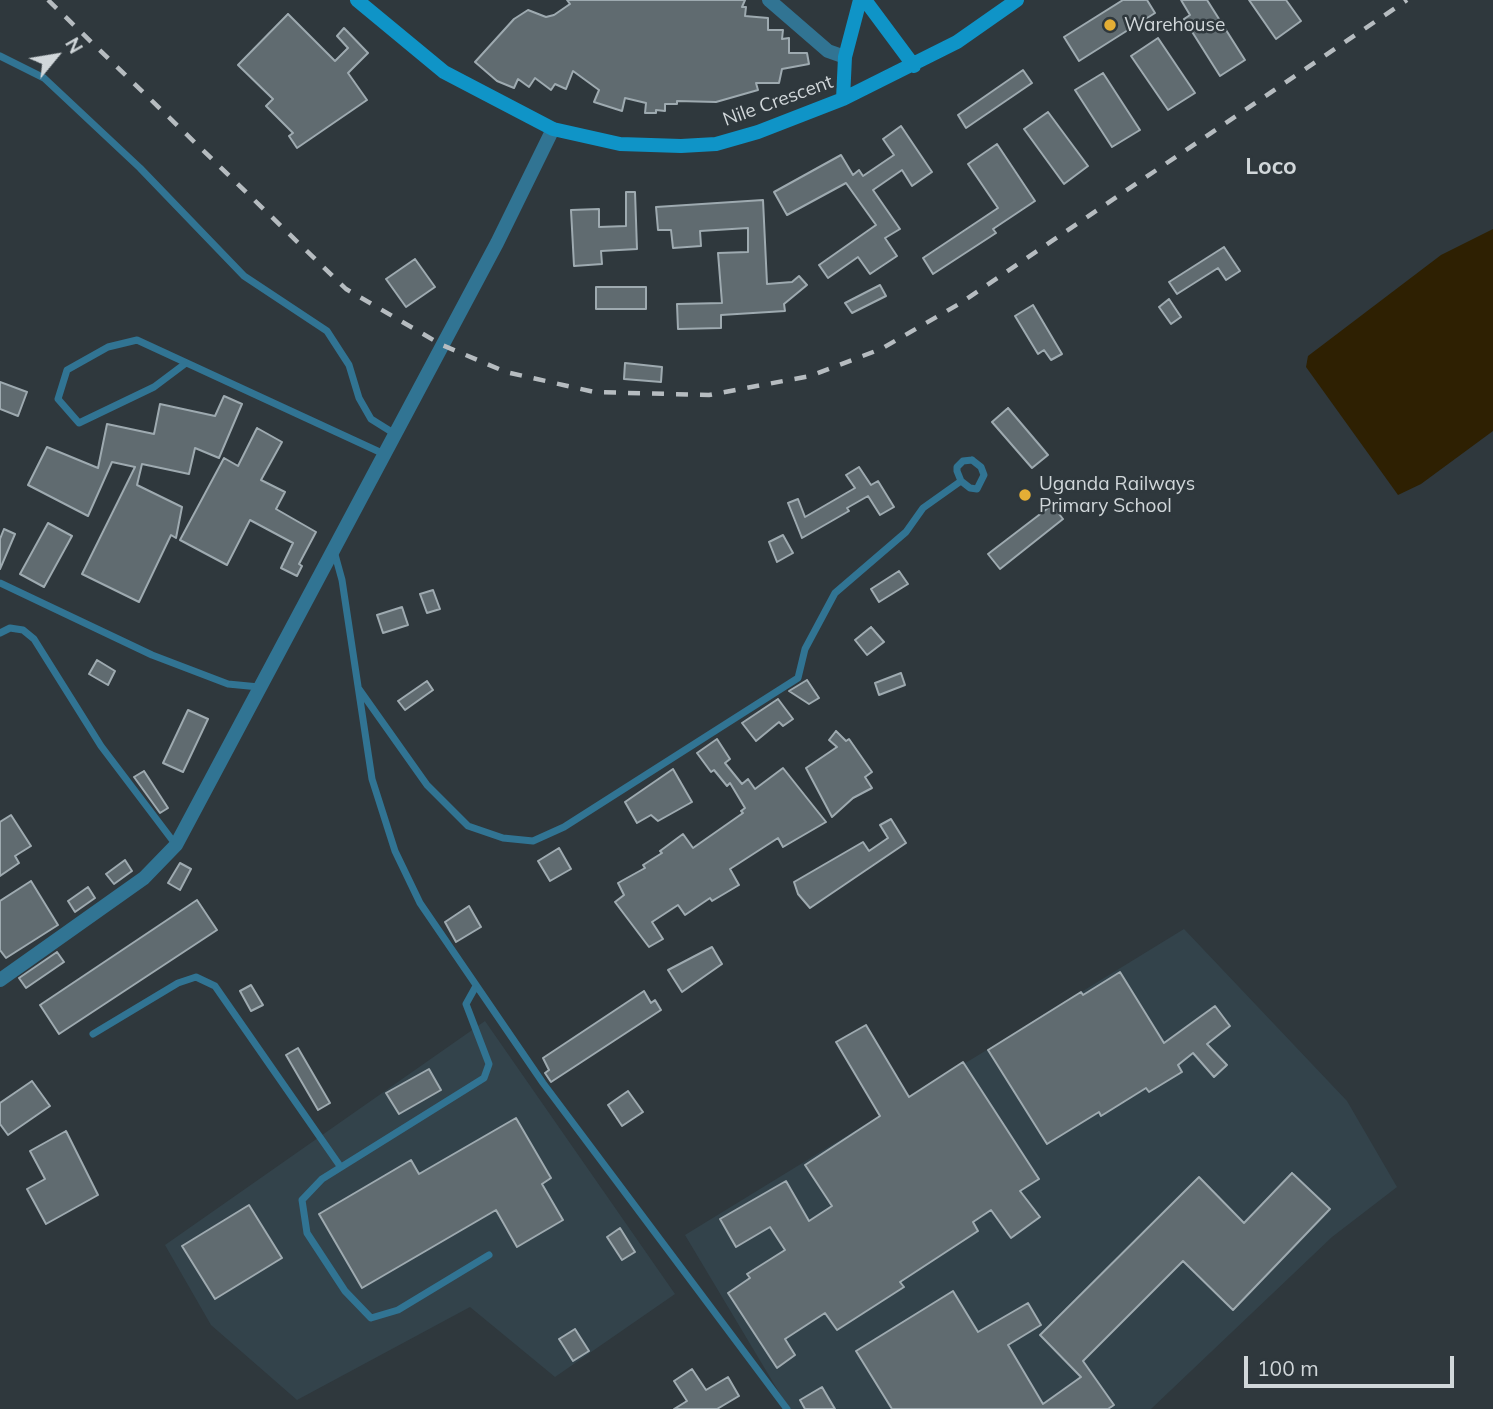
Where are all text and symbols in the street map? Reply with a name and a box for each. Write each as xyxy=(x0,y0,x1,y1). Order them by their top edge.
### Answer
place label: Warehouse xyxy=(1124,14,1225,36)
marker: Warehouse xyxy=(1102,17,1118,33)
north arrow xyxy=(21,21,91,91)
text: N xyxy=(60,33,88,58)
street label: Nile Crescent xyxy=(720,71,836,131)
district label: Loco xyxy=(1245,153,1297,181)
place label: Uganda Railways Primary School xyxy=(1039,473,1195,517)
marker: Uganda Railways Primary School xyxy=(1017,487,1033,503)
scale bar xyxy=(1248,1342,1458,1386)
text: 100 m xyxy=(1257,1355,1319,1381)

